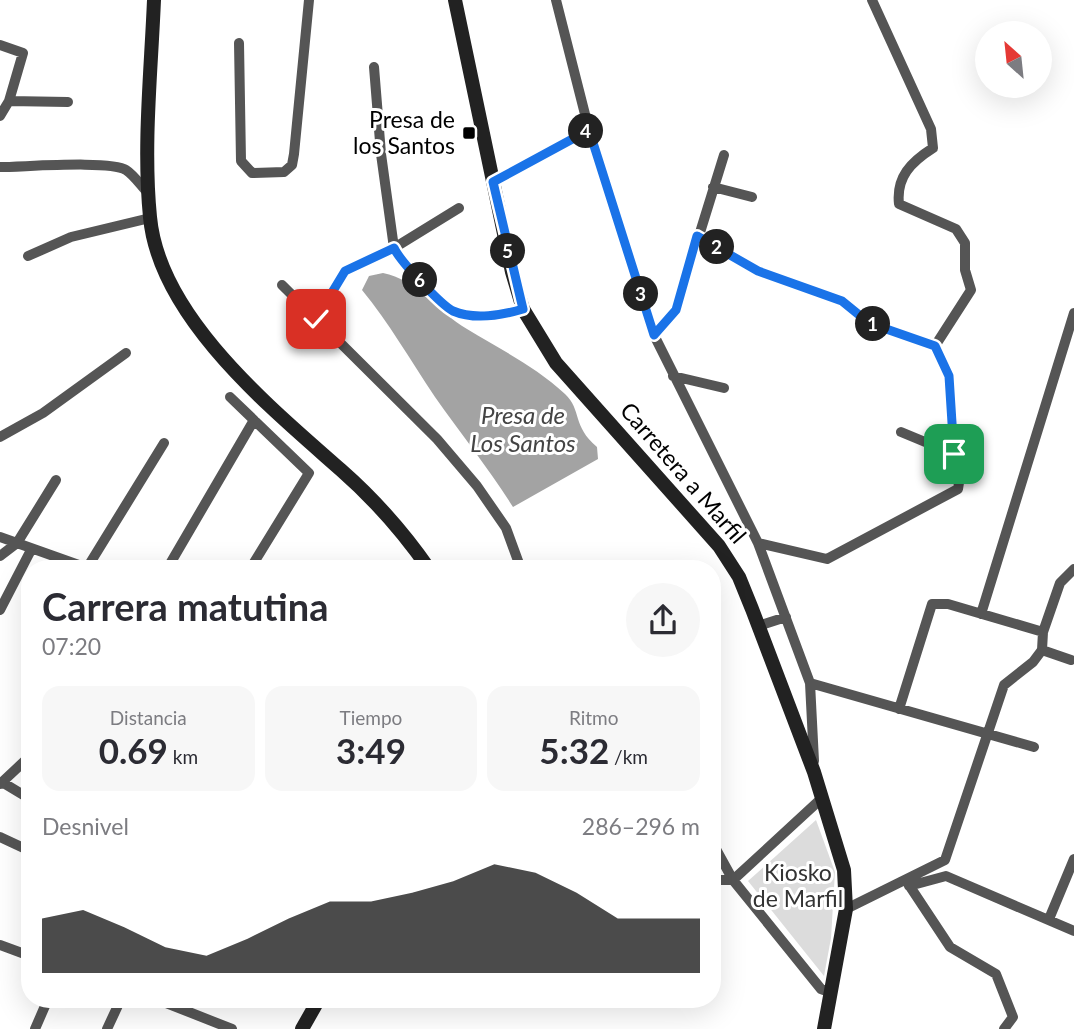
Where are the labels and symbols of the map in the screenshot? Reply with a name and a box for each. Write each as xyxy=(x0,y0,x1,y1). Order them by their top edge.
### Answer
north arrow xyxy=(975,21,1052,98)
place label: Presa de los Santos xyxy=(353,105,455,159)
pin: 4 xyxy=(568,114,604,148)
marker: Presa de los Santos xyxy=(461,125,477,141)
pin: 2 xyxy=(700,230,734,264)
pin: 5 xyxy=(490,233,526,268)
pin: 6 xyxy=(402,262,438,298)
pin: 3 xyxy=(624,276,658,312)
pin xyxy=(286,289,346,349)
pin: 1 xyxy=(856,306,890,342)
street label: Carretera a Marfil xyxy=(615,396,753,549)
water label: Presa de Los Santos xyxy=(470,400,576,457)
pin xyxy=(924,424,984,484)
park label: Kiosko de Marfil xyxy=(753,858,843,912)

